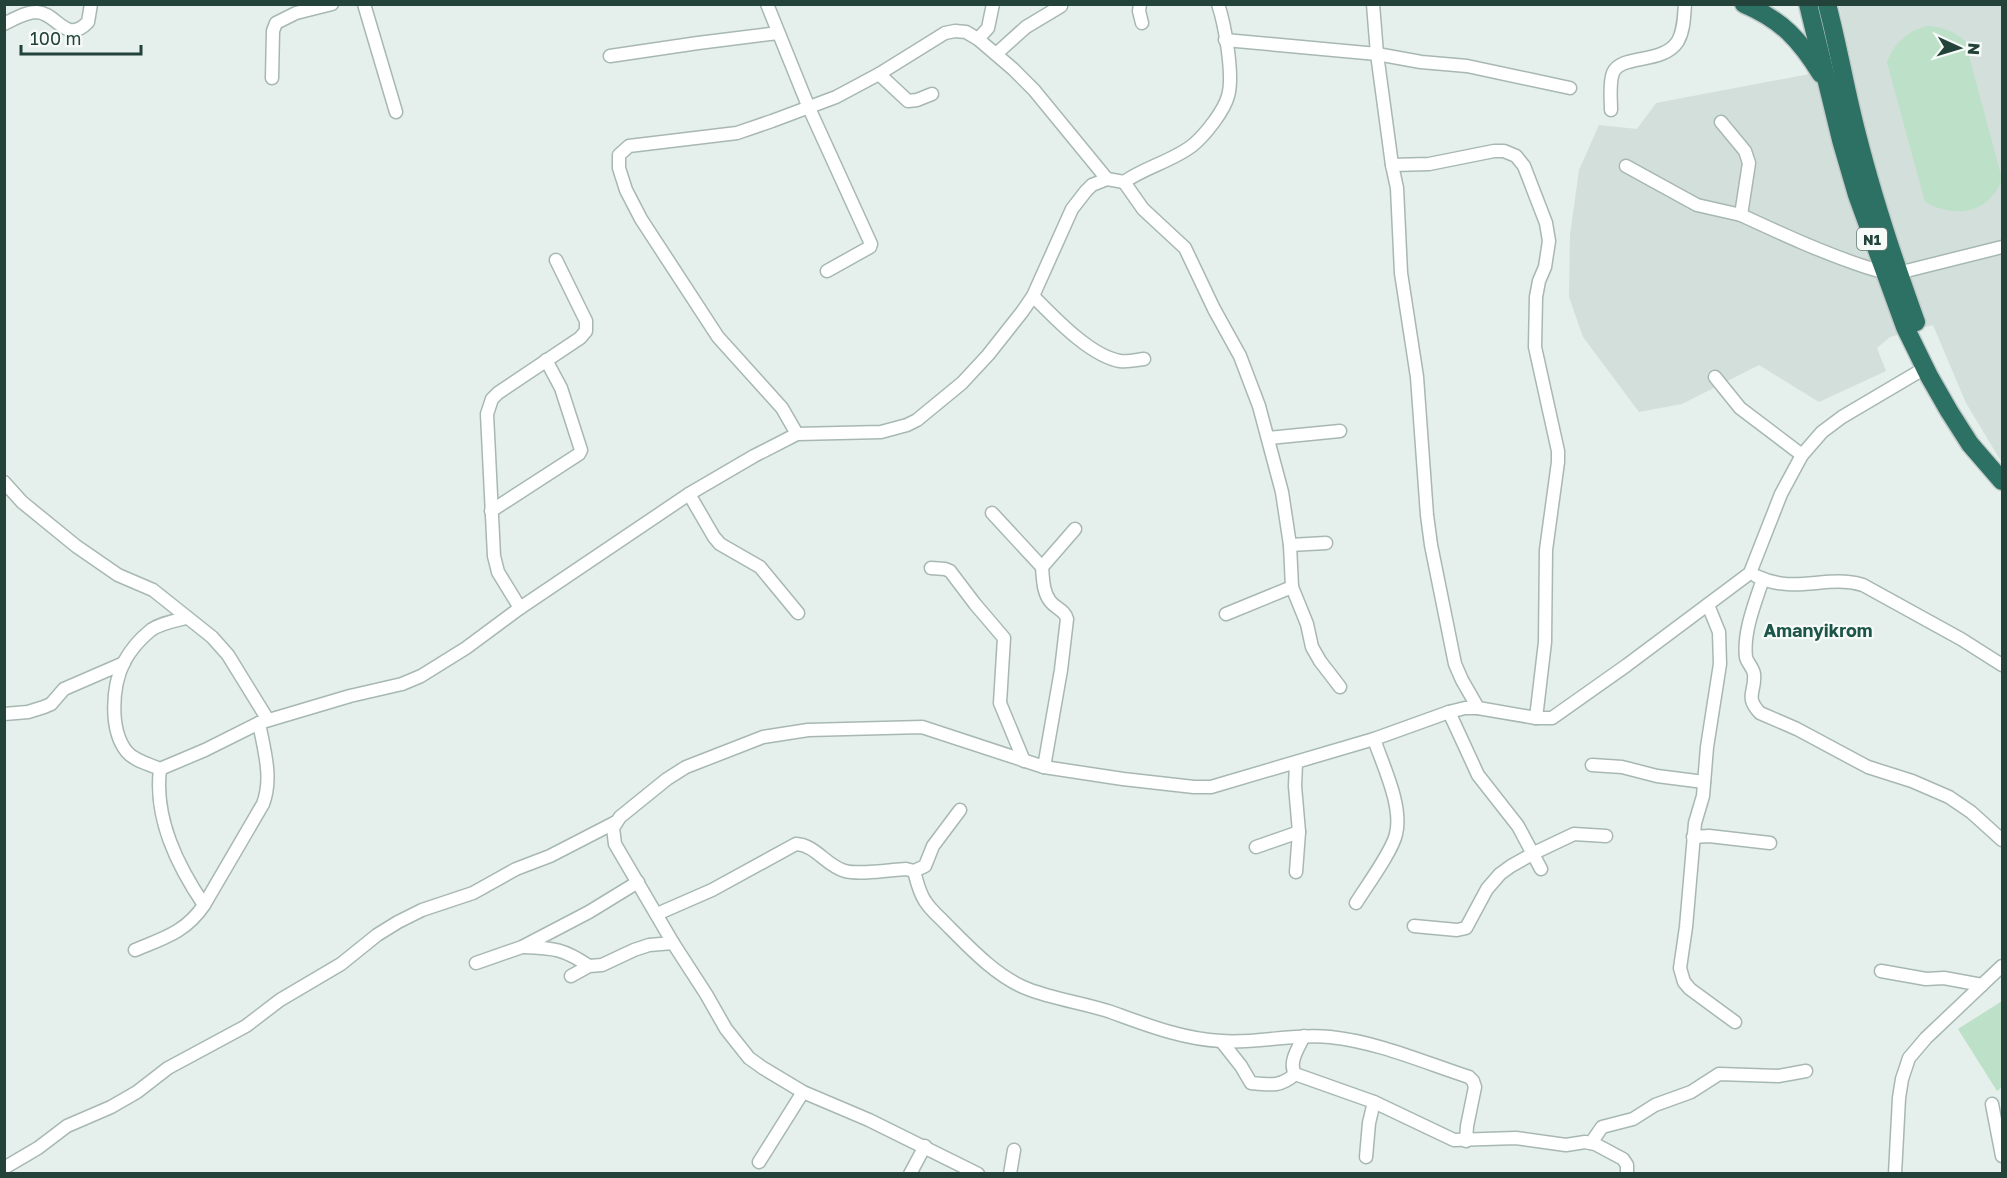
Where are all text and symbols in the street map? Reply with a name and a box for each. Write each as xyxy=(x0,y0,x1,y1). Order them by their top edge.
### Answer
scale bar xyxy=(21,18,141,56)
north arrow xyxy=(1929,18,1989,78)
text: 100 m xyxy=(30,27,81,49)
text: N xyxy=(1964,42,1984,56)
road number: N1 xyxy=(1857,228,1887,250)
district label: Amanyikrom xyxy=(1763,619,1873,641)

